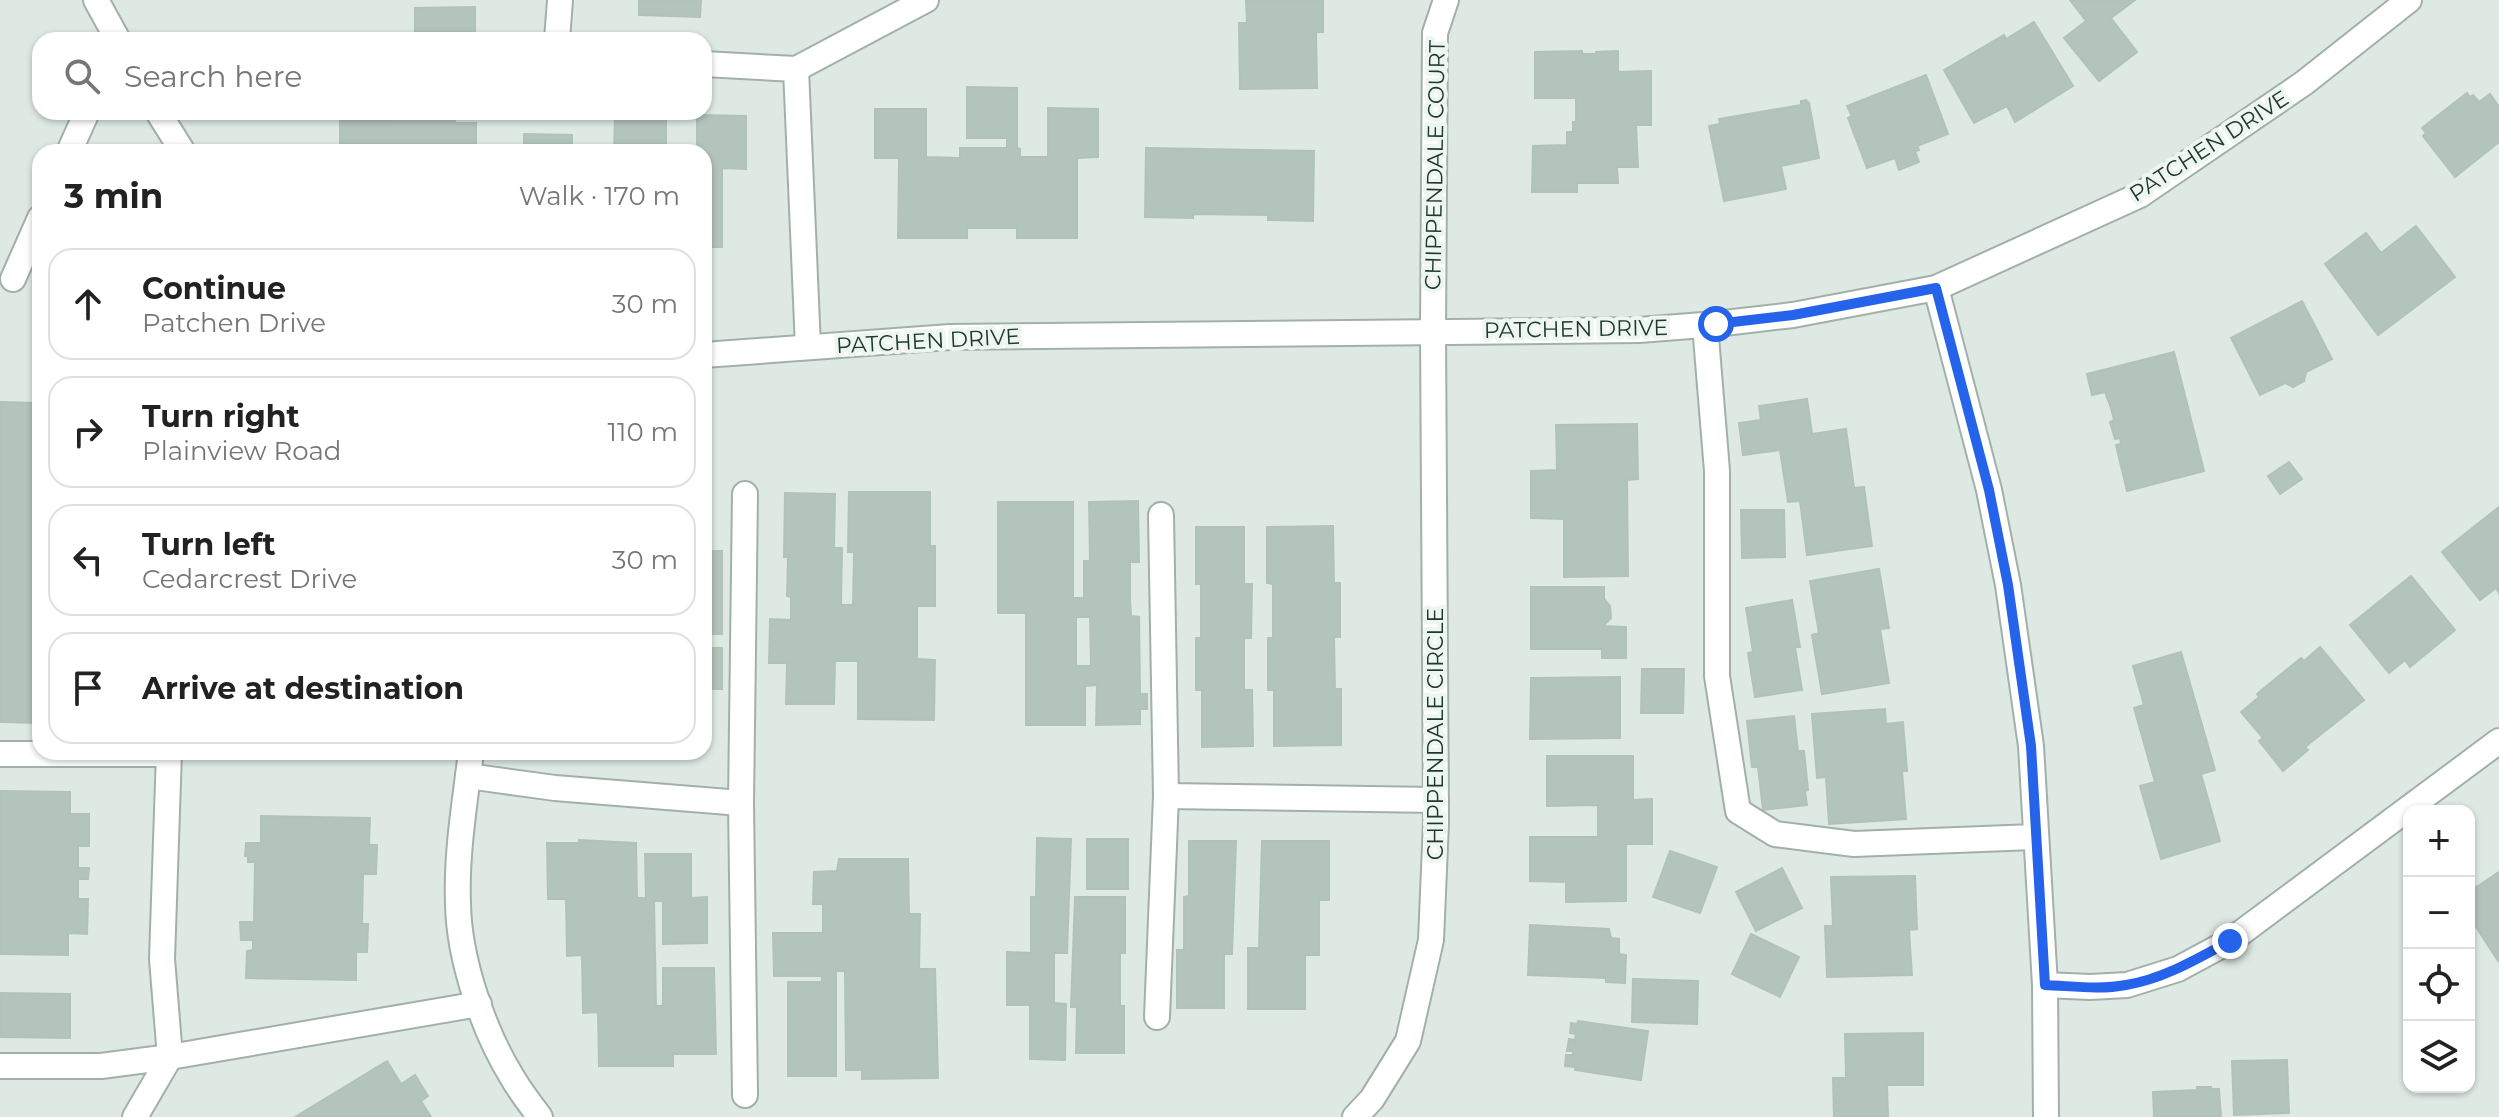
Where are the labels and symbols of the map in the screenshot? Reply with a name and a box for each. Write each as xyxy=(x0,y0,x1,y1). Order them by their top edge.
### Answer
street label: CHIPPENDALE COURT xyxy=(1419,39,1451,290)
street label: PATCHEN DRIVE xyxy=(2124,85,2294,207)
route start xyxy=(1698,306,1734,342)
street label: PATCHEN DRIVE xyxy=(1484,314,1668,344)
street label: PATCHEN DRIVE xyxy=(835,323,1021,359)
street label: CHIPPENDALE CIRCLE xyxy=(1422,608,1449,860)
route end xyxy=(2212,923,2248,959)

